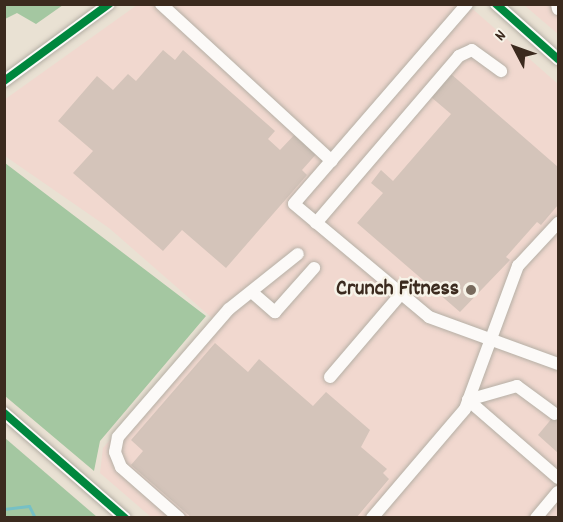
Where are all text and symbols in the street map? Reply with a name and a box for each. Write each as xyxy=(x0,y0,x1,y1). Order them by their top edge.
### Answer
north arrow xyxy=(485,18,545,78)
text: N xyxy=(490,25,512,46)
place label: Crunch Fitness xyxy=(336,277,459,303)
marker: Crunch Fitness xyxy=(464,283,478,297)

